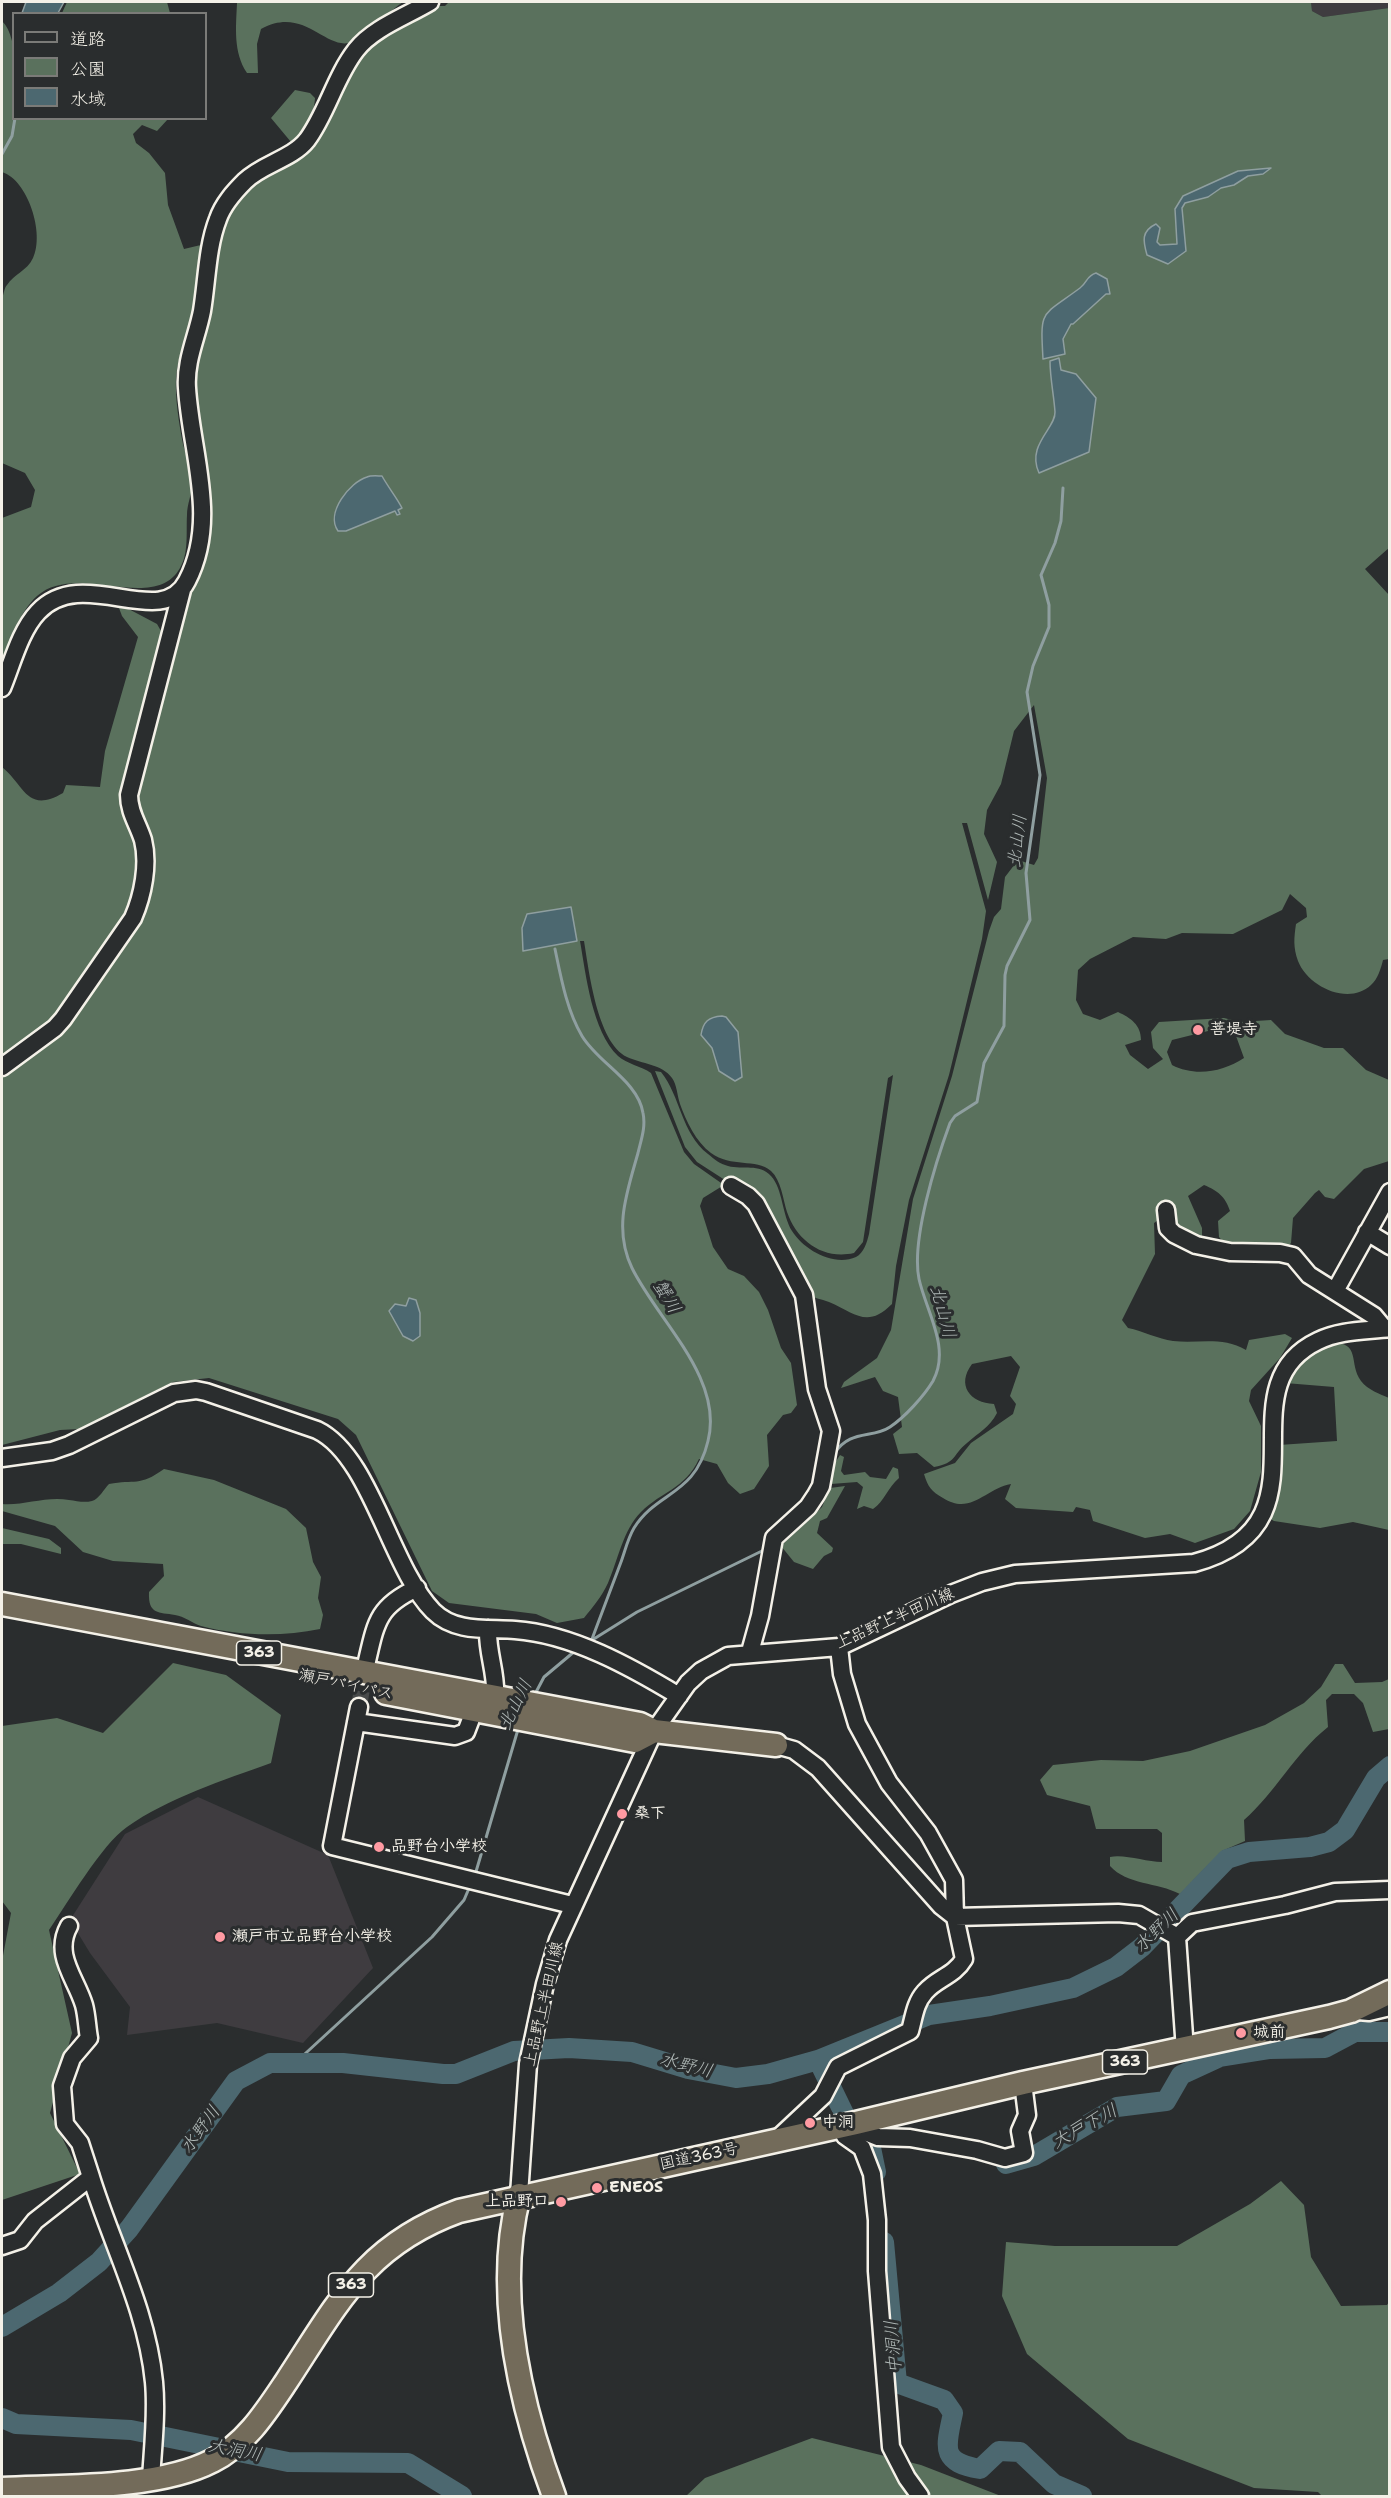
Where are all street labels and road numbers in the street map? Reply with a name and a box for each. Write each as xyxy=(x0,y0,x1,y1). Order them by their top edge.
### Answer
street label: 上品野上半田川線 xyxy=(833,1584,957,1654)
road number: 363 xyxy=(236,1641,282,1665)
street label: 瀬戸バイパス xyxy=(297,1666,395,1704)
street label: 上品野上半田川線 xyxy=(520,1939,568,2069)
road number: 363 xyxy=(1102,2050,1148,2074)
street label: 国道363号 xyxy=(658,2139,740,2175)
road number: 363 xyxy=(328,2273,374,2297)

